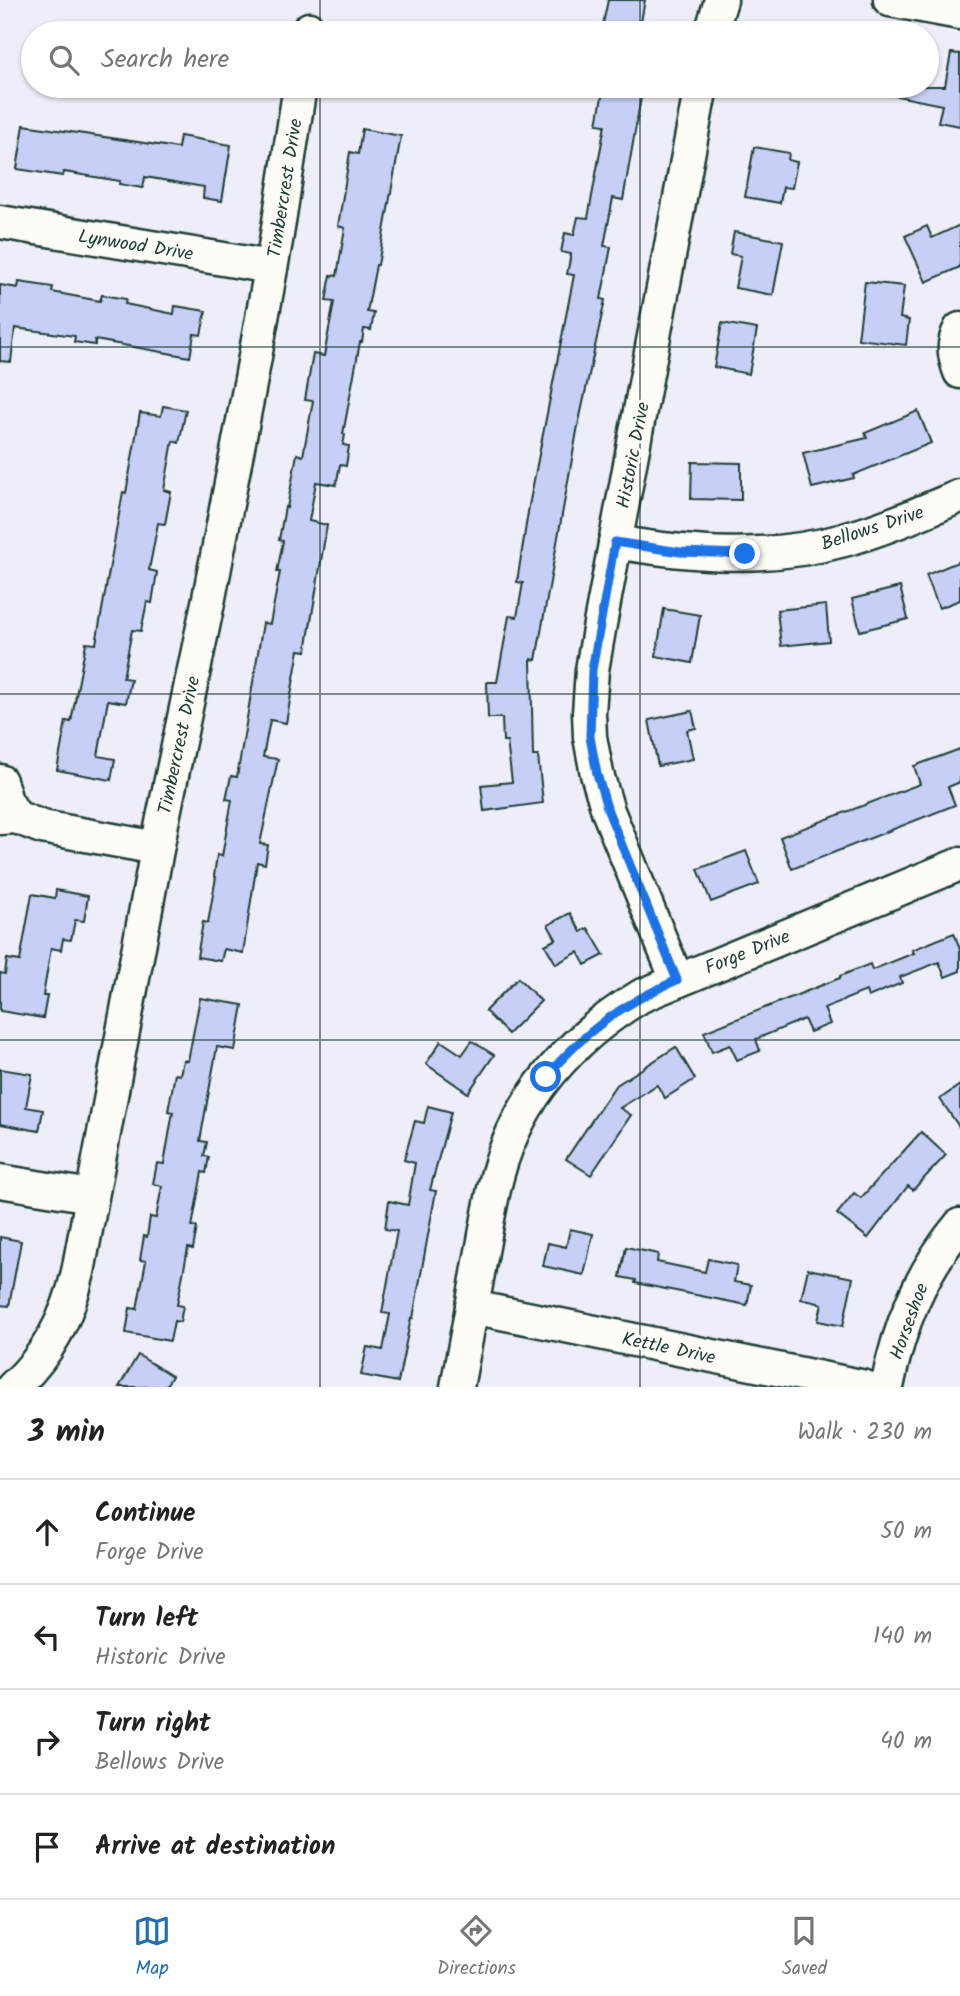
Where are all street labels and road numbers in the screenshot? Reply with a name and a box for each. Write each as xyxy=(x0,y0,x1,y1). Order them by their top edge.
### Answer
street label: Timbercrest Drive xyxy=(260,116,312,260)
street label: Lynwood Drive xyxy=(76,222,196,270)
street label: Historic Drive xyxy=(609,399,659,511)
street label: Bellows Drive xyxy=(817,498,928,560)
street label: Timbercrest Drive xyxy=(151,673,209,817)
street label: Forge Drive xyxy=(701,922,795,984)
street label: Horseshoe xyxy=(882,1279,938,1364)
street label: Kettle Drive xyxy=(619,1324,719,1374)

